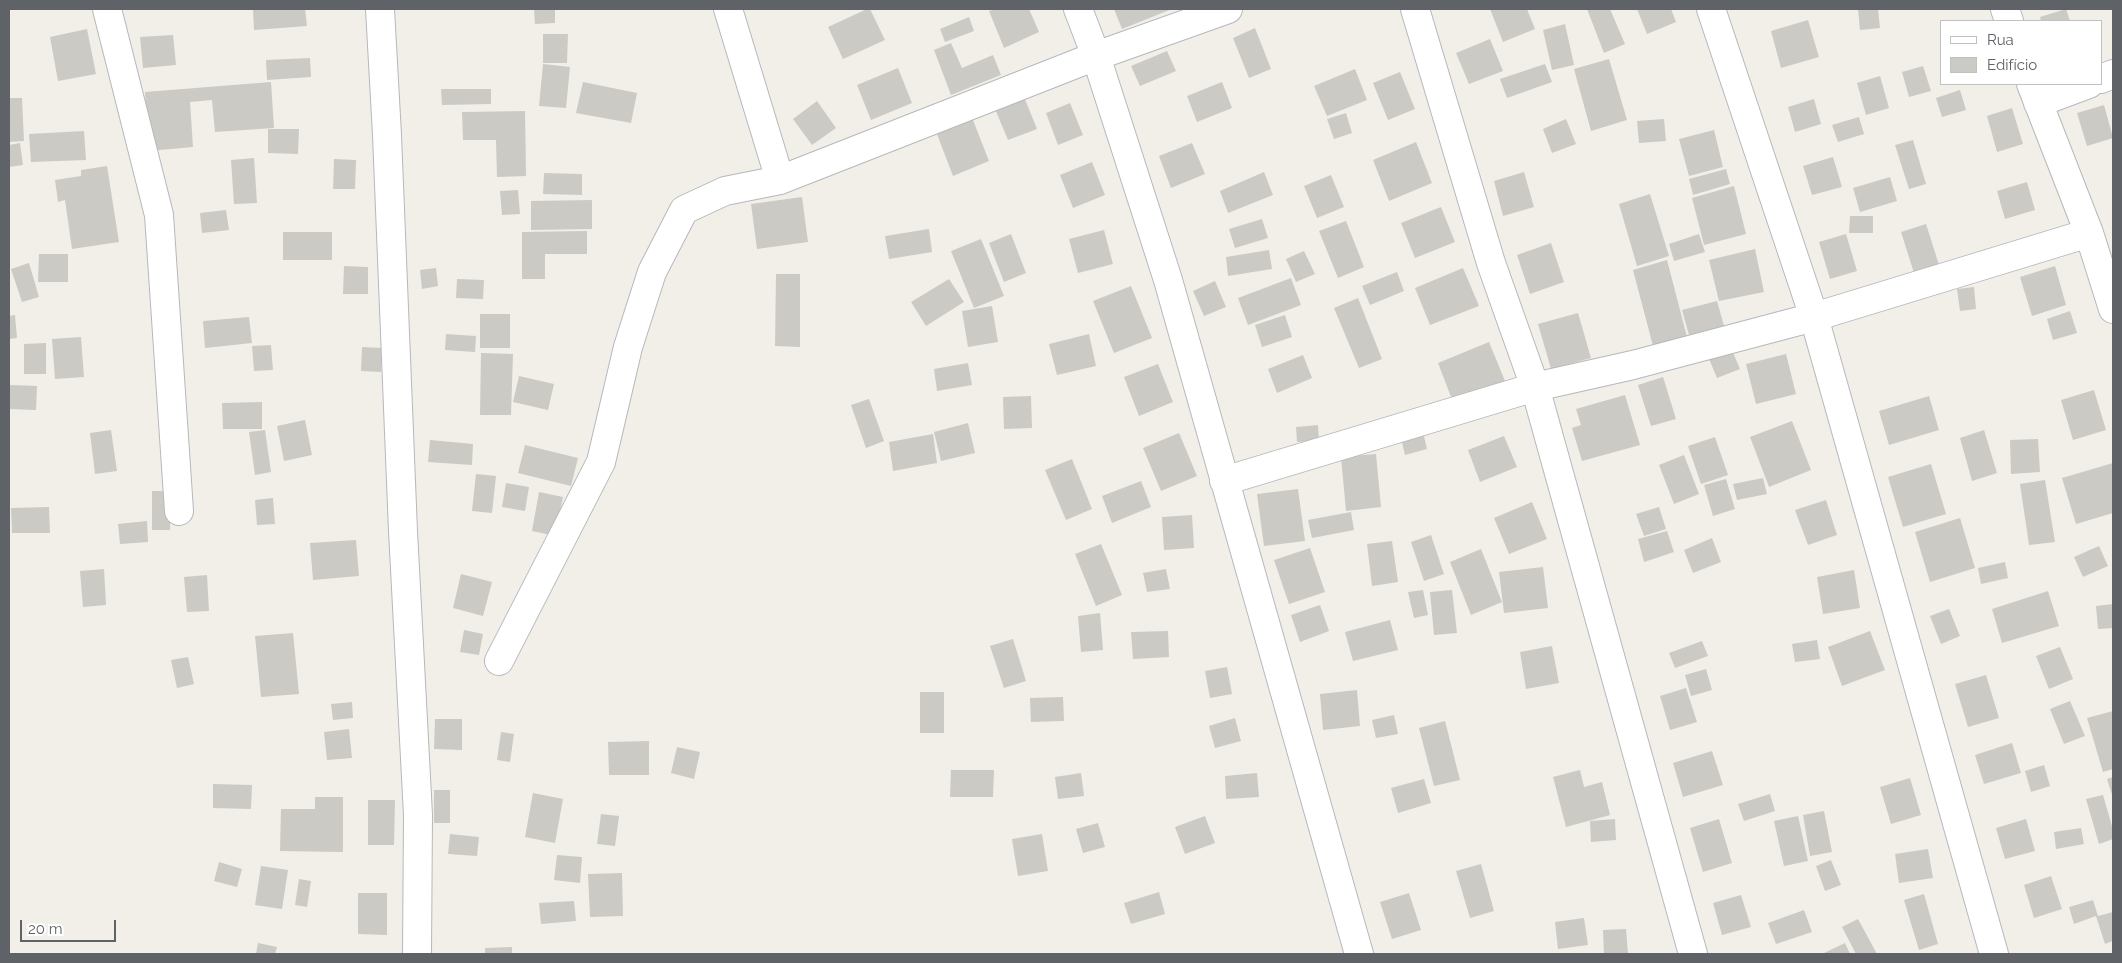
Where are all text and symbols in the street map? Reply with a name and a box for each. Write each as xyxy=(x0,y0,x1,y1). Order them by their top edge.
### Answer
legend xyxy=(1940,20,2102,85)
text: Rua xyxy=(1987,31,2014,49)
text: Edifício xyxy=(1987,56,2037,74)
scale bar xyxy=(22,910,119,942)
text: 20 m xyxy=(28,920,63,938)

